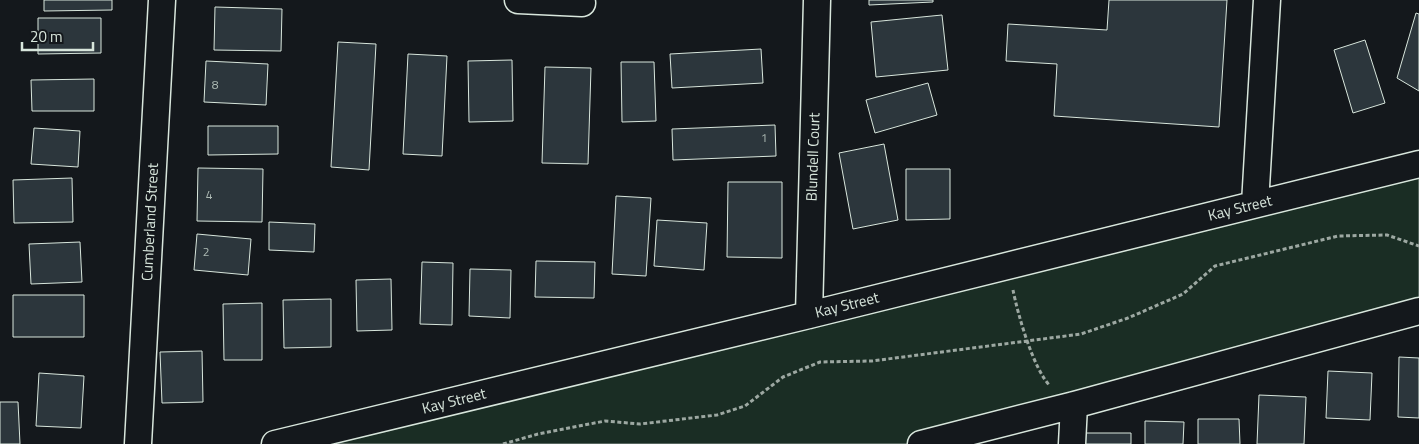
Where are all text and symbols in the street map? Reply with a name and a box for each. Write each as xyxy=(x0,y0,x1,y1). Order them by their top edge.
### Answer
scale bar xyxy=(22,20,94,52)
text: 20 m xyxy=(30,25,63,48)
house number: 8 xyxy=(212,75,219,94)
street label: Blundell Court xyxy=(799,111,826,202)
house number: 1 xyxy=(761,128,767,147)
street label: Cumberland Street xyxy=(135,162,164,282)
house number: 4 xyxy=(206,185,213,204)
street label: Kay Street xyxy=(1205,188,1275,227)
house number: 2 xyxy=(203,242,209,261)
street label: Kay Street xyxy=(812,285,882,324)
street label: Kay Street xyxy=(419,381,489,420)

